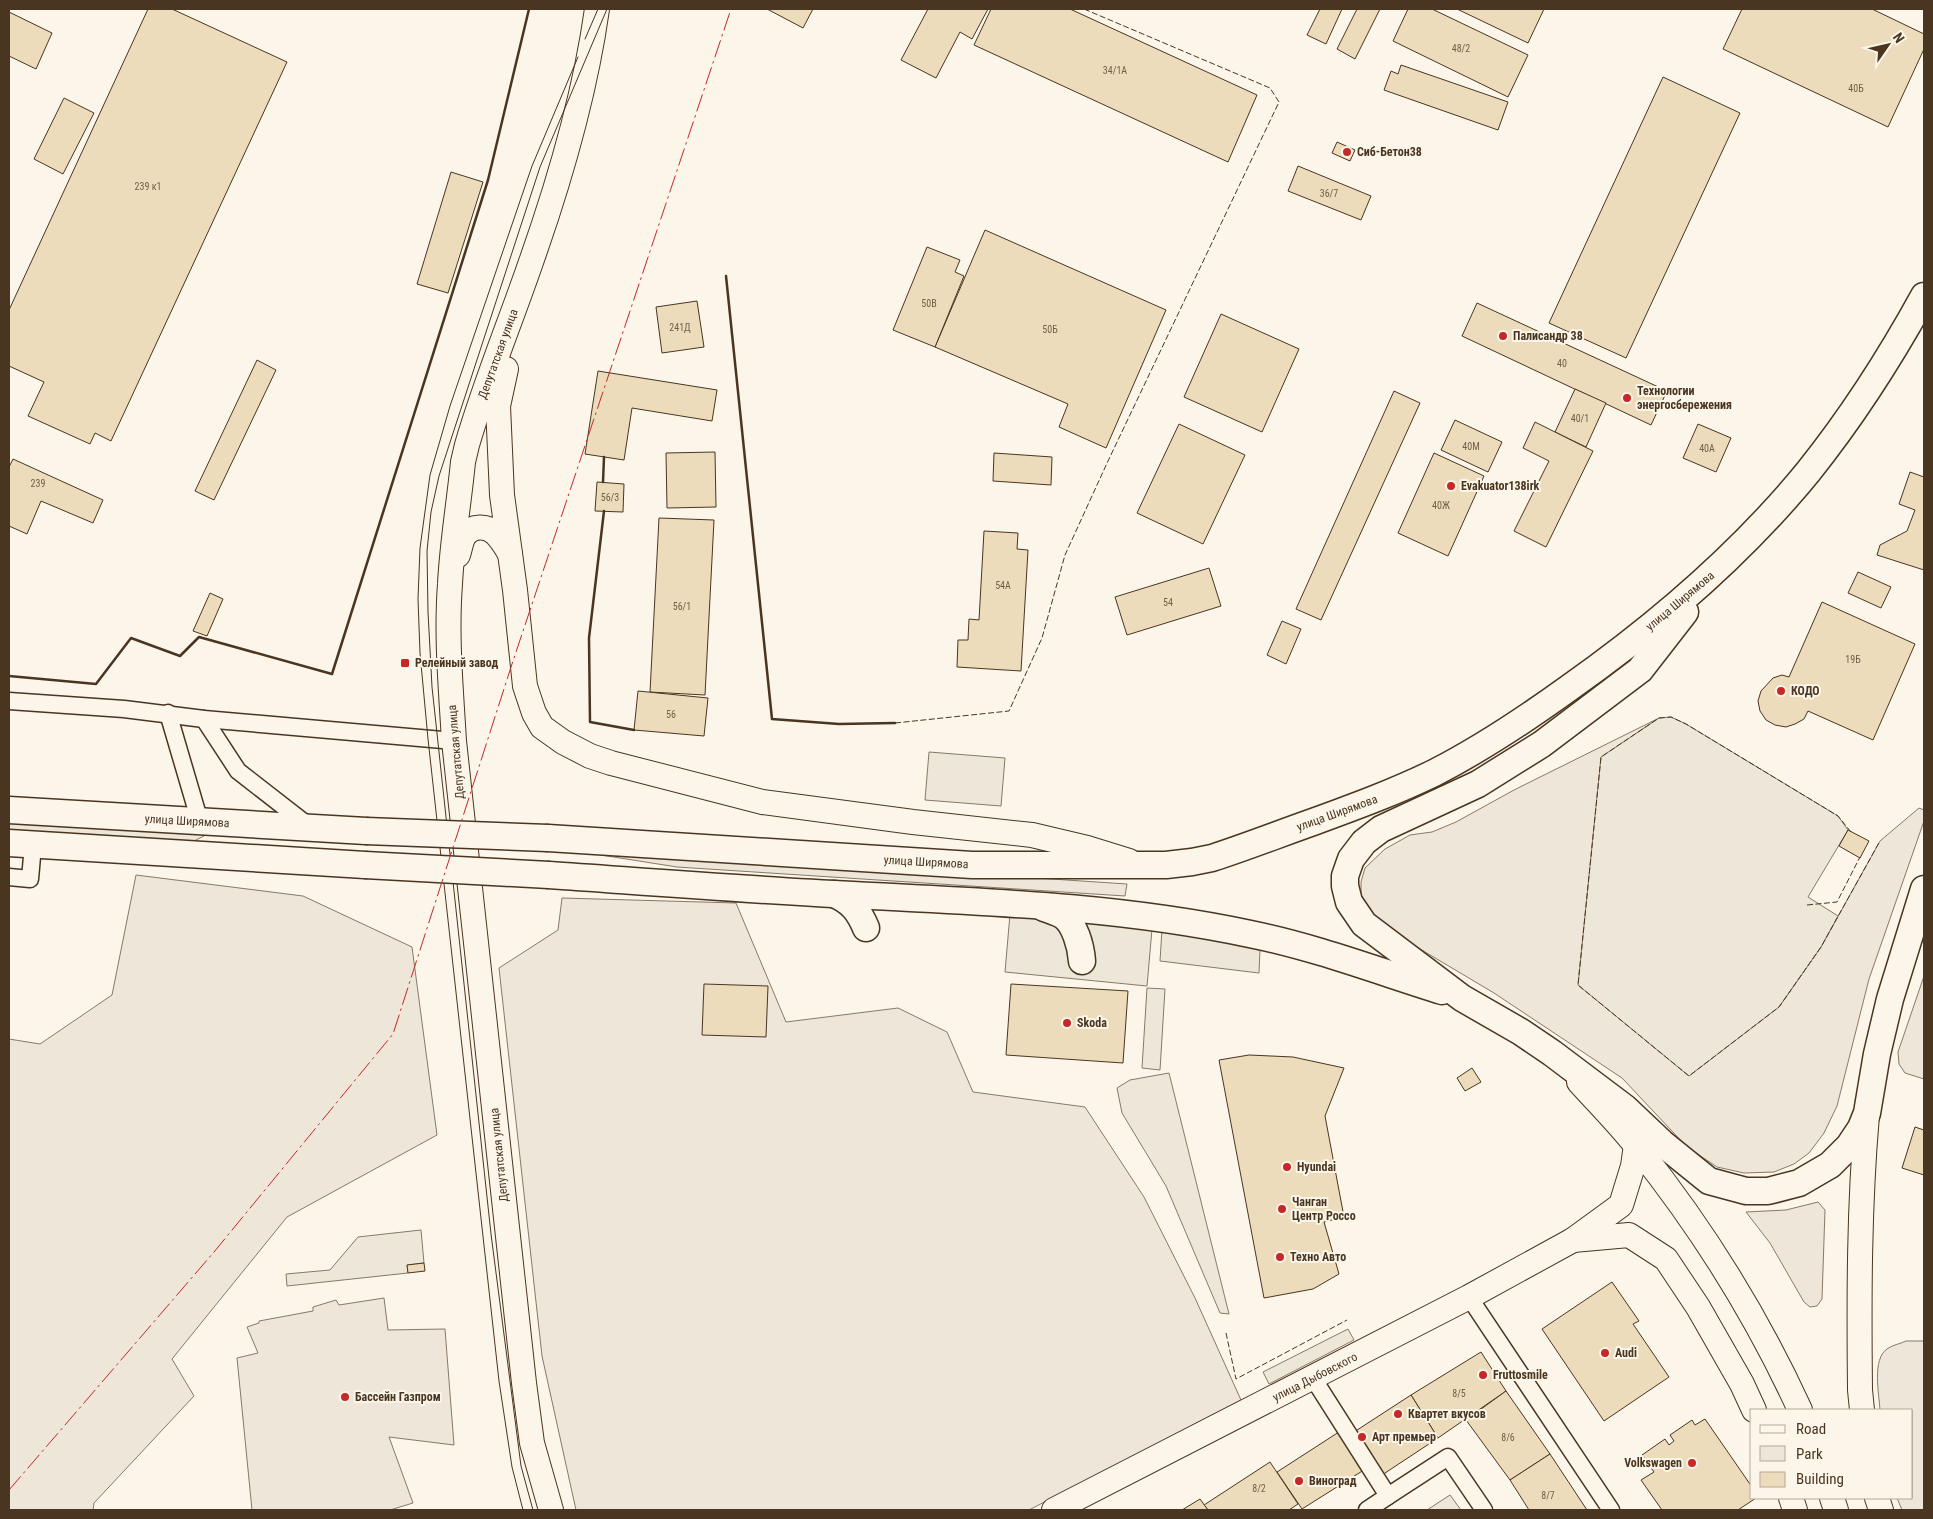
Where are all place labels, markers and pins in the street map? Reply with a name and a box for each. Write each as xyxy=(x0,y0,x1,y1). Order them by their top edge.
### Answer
place label: Сиб-Бетон38 xyxy=(1357,145,1422,159)
marker: Сиб-Бетон38 xyxy=(1341,146,1353,158)
place label: Палисандр 38 xyxy=(1513,329,1583,343)
marker: Палисандр 38 xyxy=(1497,330,1509,342)
place label: Технологии энергосбережения xyxy=(1637,384,1732,412)
marker: Технологии энергосбережения xyxy=(1621,392,1633,404)
place label: Evakuator138irk xyxy=(1461,479,1540,493)
marker: Evakuator138irk xyxy=(1445,480,1457,492)
place label: Релейный завод xyxy=(415,656,498,670)
marker: Релейный завод xyxy=(399,657,411,669)
place label: КОДО xyxy=(1791,684,1820,698)
marker: КОДО xyxy=(1775,685,1787,697)
place label: Skoda xyxy=(1077,1016,1107,1030)
marker: Skoda xyxy=(1061,1017,1073,1029)
place label: Hyundai xyxy=(1297,1160,1336,1174)
marker: Hyundai xyxy=(1281,1161,1293,1173)
place label: Чанган Центр Россо xyxy=(1292,1195,1356,1223)
marker: Чанган Центр Россо xyxy=(1276,1203,1288,1215)
place label: Техно Авто xyxy=(1290,1250,1346,1264)
marker: Техно Авто xyxy=(1274,1251,1286,1263)
place label: Audi xyxy=(1615,1346,1637,1360)
marker: Audi xyxy=(1599,1347,1611,1359)
place label: Fruttosmile xyxy=(1493,1368,1548,1382)
marker: Fruttosmile xyxy=(1477,1369,1489,1381)
place label: Бассейн Газпром xyxy=(355,1390,441,1404)
marker: Бассейн Газпром xyxy=(339,1391,351,1403)
place label: Квартет вкусов xyxy=(1408,1407,1486,1421)
marker: Квартет вкусов xyxy=(1392,1408,1404,1420)
place label: Арт премьер xyxy=(1372,1430,1436,1444)
marker: Арт премьер xyxy=(1356,1431,1368,1443)
place label: Volkswagen xyxy=(1624,1456,1682,1470)
marker: Volkswagen xyxy=(1686,1457,1698,1469)
place label: Виноград xyxy=(1309,1474,1357,1488)
marker: Виноград xyxy=(1293,1475,1305,1487)

